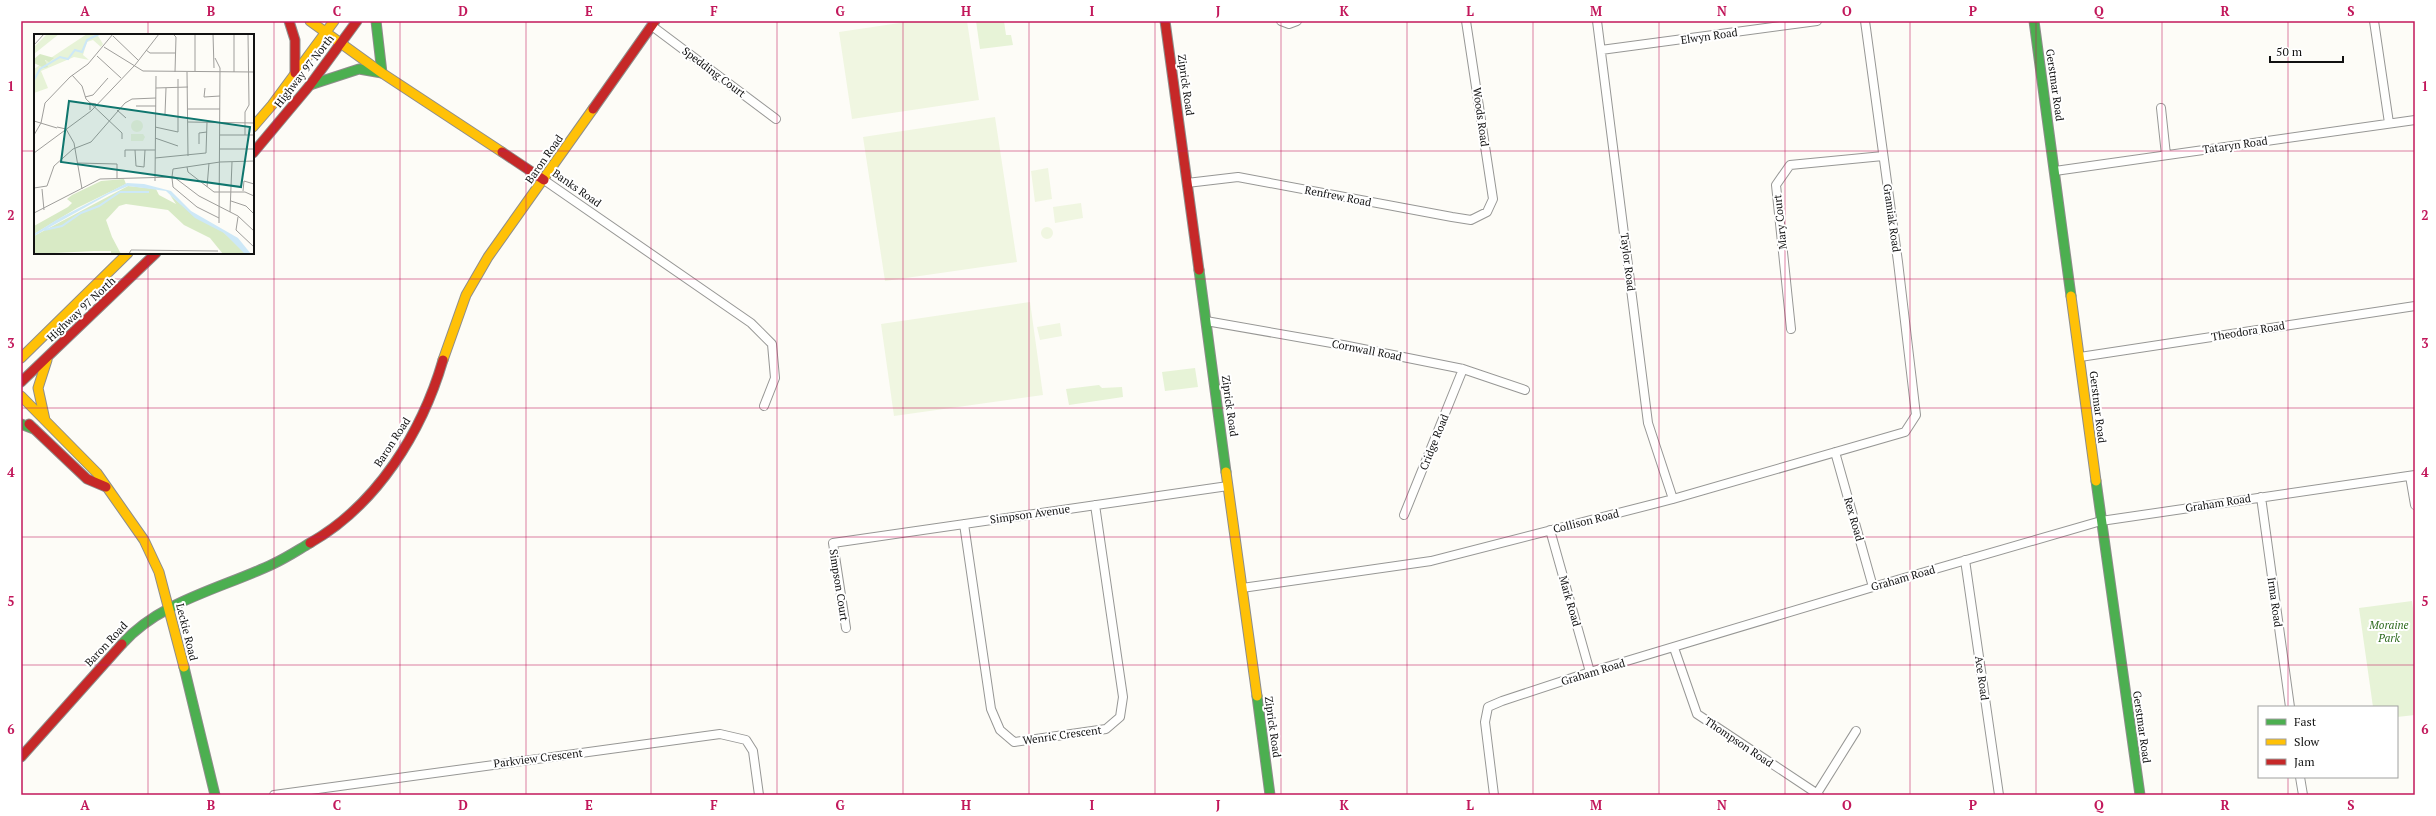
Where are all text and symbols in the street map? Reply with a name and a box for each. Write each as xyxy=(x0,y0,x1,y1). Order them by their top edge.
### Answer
text: A xyxy=(80,2,90,20)
text: B xyxy=(207,2,215,20)
text: C xyxy=(333,2,341,20)
text: D xyxy=(458,2,468,20)
text: E xyxy=(585,2,593,20)
text: F xyxy=(710,2,718,20)
text: G xyxy=(835,2,845,20)
text: H xyxy=(961,2,971,20)
text: I xyxy=(1090,2,1095,20)
text: J xyxy=(1216,2,1221,20)
text: K xyxy=(1339,2,1349,20)
text: L xyxy=(1466,2,1474,20)
text: M xyxy=(1590,2,1602,20)
text: N xyxy=(1717,2,1727,20)
text: O xyxy=(1842,2,1852,20)
text: P xyxy=(1969,2,1977,20)
text: Q xyxy=(2094,2,2105,20)
text: R xyxy=(2220,2,2230,20)
text: S xyxy=(2347,2,2355,20)
street label: Elwyn Road xyxy=(1680,25,1738,47)
street label: Highway 97 North xyxy=(271,31,337,110)
inset map xyxy=(34,34,254,254)
scale bar xyxy=(2270,38,2343,64)
street label: Spedding Court xyxy=(680,44,748,100)
text: 50 m xyxy=(2276,44,2303,59)
street label: Gerstmar Road xyxy=(2043,48,2067,122)
street label: Ziprick Road xyxy=(1175,53,1197,117)
text: 1 xyxy=(7,77,15,95)
text: 1 xyxy=(2421,77,2429,95)
street label: Woods Road xyxy=(1470,86,1492,148)
street label: Baron Road xyxy=(522,132,566,186)
street label: Tataryn Road xyxy=(2202,134,2268,156)
street label: Banks Road xyxy=(550,166,604,210)
street label: Renfrew Road xyxy=(1303,183,1373,209)
street label: Gramiak Road xyxy=(1880,183,1904,253)
street label: Mary Court xyxy=(1770,194,1790,250)
text: 2 xyxy=(7,206,15,224)
text: 2 xyxy=(2421,206,2429,224)
street label: Taylor Road xyxy=(1617,232,1639,292)
street label: Highway 97 North xyxy=(44,273,119,344)
street label: Theodora Road xyxy=(2210,318,2286,344)
text: 3 xyxy=(7,334,15,352)
text: 3 xyxy=(2421,334,2429,352)
street label: Cornwall Road xyxy=(1331,336,1403,364)
street label: Gerstmar Road xyxy=(2087,370,2109,444)
street label: Ziprick Road xyxy=(1219,374,1241,438)
street label: Cridge Road xyxy=(1416,412,1452,472)
street label: Baron Road xyxy=(371,415,413,469)
text: 4 xyxy=(7,463,15,481)
text: 4 xyxy=(2421,463,2429,481)
street label: Graham Road xyxy=(2184,491,2252,515)
street label: Rex Road xyxy=(1841,495,1867,543)
street label: Simpson Avenue xyxy=(989,501,1071,527)
street label: Collison Road xyxy=(1552,506,1620,536)
street label: Simpson Court xyxy=(826,548,852,622)
street label: Graham Road xyxy=(1869,562,1937,594)
street label: Mark Road xyxy=(1556,574,1584,628)
street label: Irma Road xyxy=(2265,576,2285,628)
text: 5 xyxy=(7,592,15,610)
text: 5 xyxy=(2421,592,2429,610)
street label: Leckie Road xyxy=(173,602,201,662)
park label: Moraine Park xyxy=(2368,618,2409,645)
street label: Baron Road xyxy=(82,619,130,669)
street label: Ace Road xyxy=(1972,655,1992,701)
street label: Graham Road xyxy=(1559,656,1627,688)
street label: Gerstmar Road xyxy=(2130,690,2154,764)
street label: Ziprick Road xyxy=(1262,695,1284,759)
legend xyxy=(2258,706,2398,778)
street label: Thompson Road xyxy=(1702,714,1776,770)
text: Fast xyxy=(2294,714,2317,729)
text: 6 xyxy=(7,720,15,738)
text: 6 xyxy=(2421,720,2429,738)
street label: Wenric Crescent xyxy=(1022,723,1102,747)
text: Slow xyxy=(2294,734,2320,749)
street label: Parkview Crescent xyxy=(493,746,583,770)
text: Jam xyxy=(2294,754,2315,769)
text: A xyxy=(80,796,90,814)
text: B xyxy=(207,796,215,814)
text: C xyxy=(333,796,341,814)
text: D xyxy=(458,796,468,814)
text: E xyxy=(585,796,593,814)
text: F xyxy=(710,796,718,814)
text: G xyxy=(835,796,845,814)
text: H xyxy=(961,796,971,814)
text: I xyxy=(1090,796,1095,814)
text: J xyxy=(1216,796,1221,814)
text: K xyxy=(1339,796,1349,814)
text: L xyxy=(1466,796,1474,814)
text: M xyxy=(1590,796,1602,814)
text: N xyxy=(1717,796,1727,814)
text: O xyxy=(1842,796,1852,814)
text: P xyxy=(1969,796,1977,814)
text: Q xyxy=(2094,796,2105,814)
text: R xyxy=(2220,796,2230,814)
text: S xyxy=(2347,796,2355,814)

